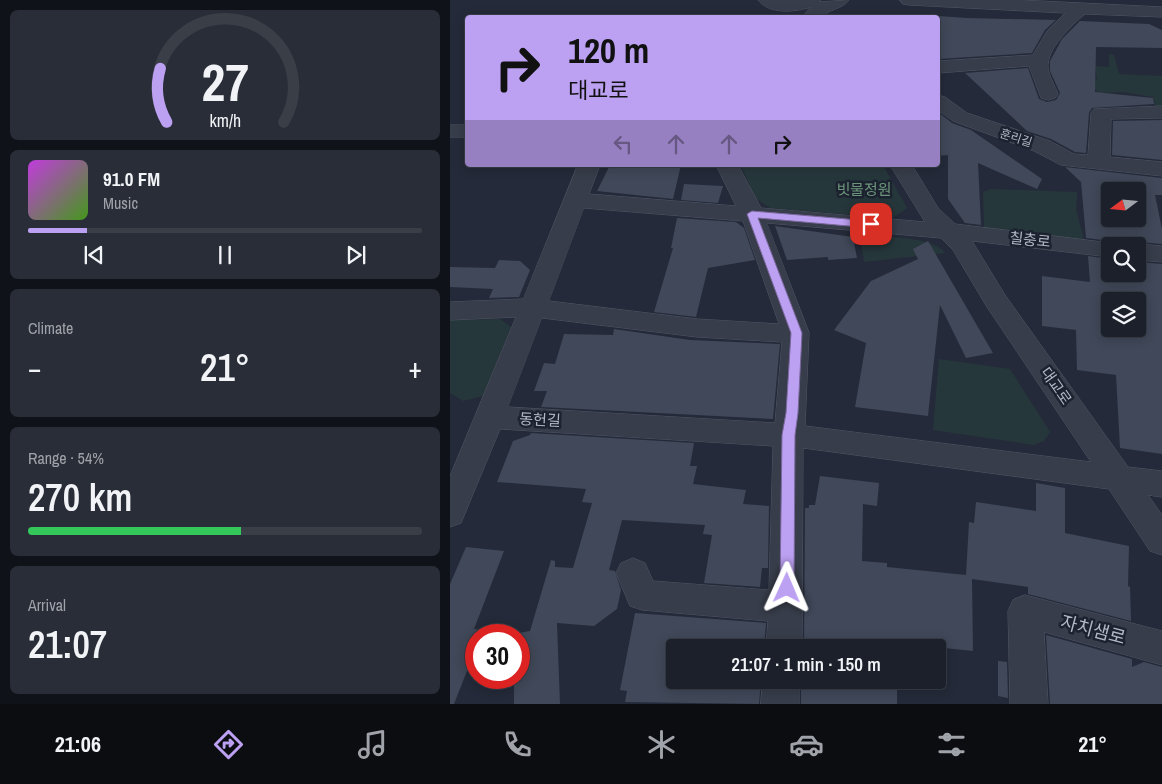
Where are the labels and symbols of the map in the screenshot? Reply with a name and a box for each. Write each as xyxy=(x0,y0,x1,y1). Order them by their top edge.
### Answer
street label: 훈리길 xyxy=(998,125,1034,151)
park label: 빗물정원 xyxy=(836,179,892,200)
north arrow xyxy=(1101,182,1146,228)
pin xyxy=(850,203,892,245)
street label: 칠충로 xyxy=(1008,227,1052,252)
street label: 대교로 xyxy=(1036,363,1077,409)
street label: 동헌길 xyxy=(519,408,561,431)
position arrow xyxy=(760,561,812,613)
street label: 자치샘로 xyxy=(1058,609,1128,650)
speed limit sign: 30 xyxy=(465,624,530,689)

